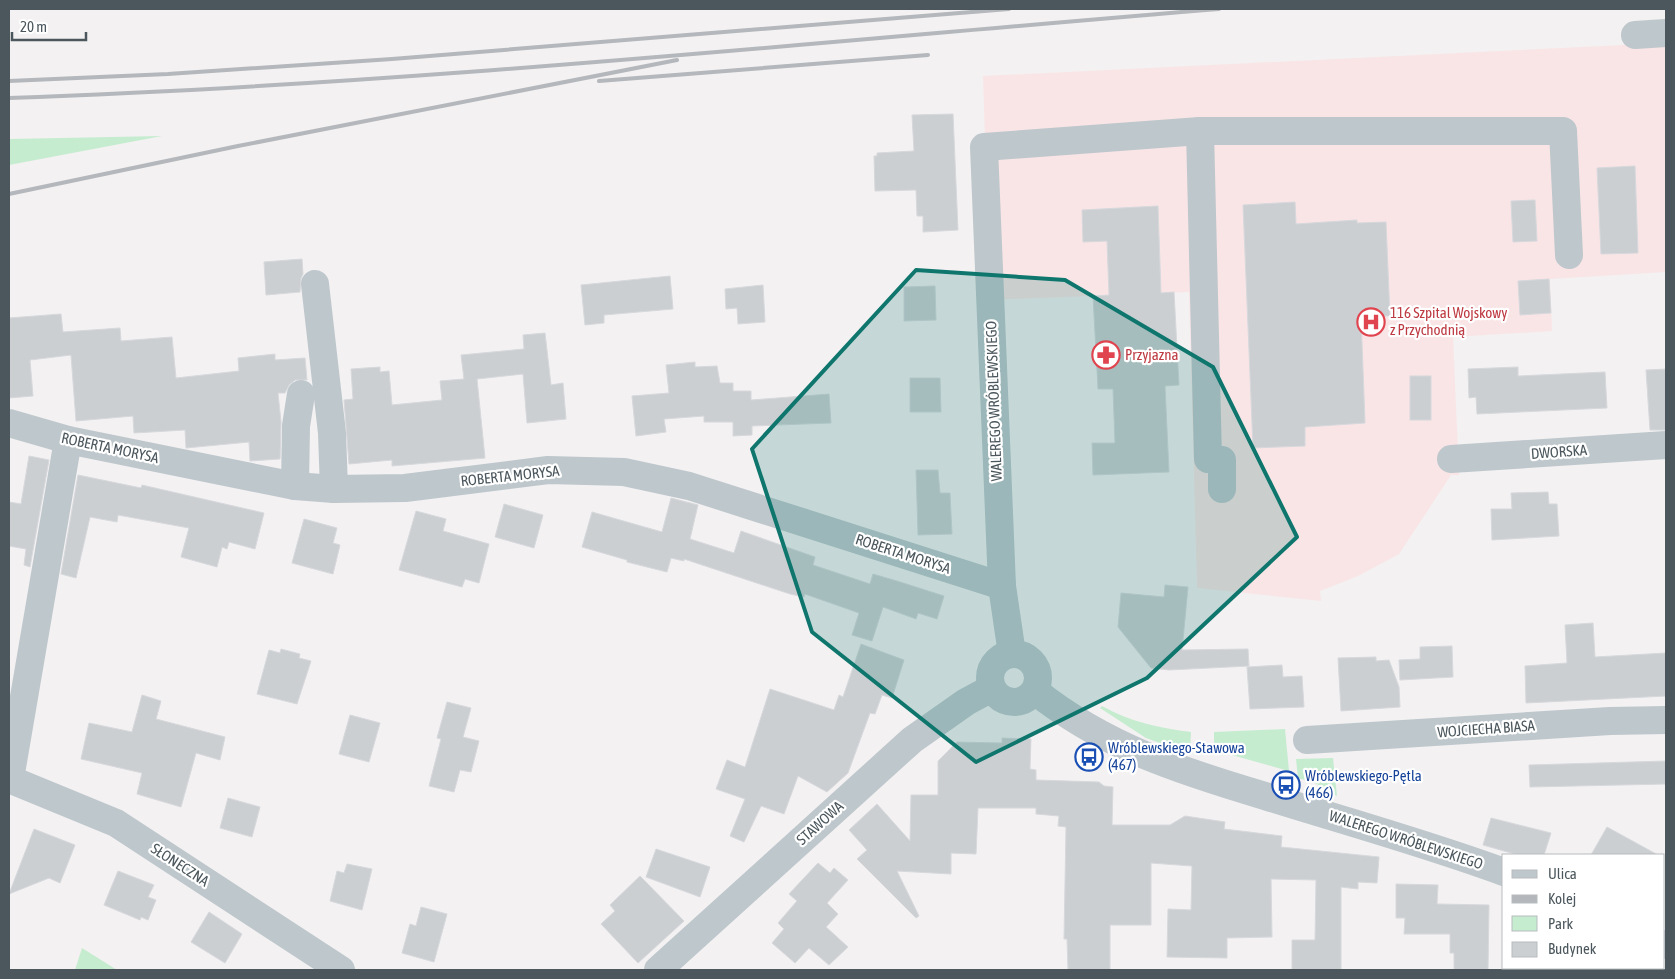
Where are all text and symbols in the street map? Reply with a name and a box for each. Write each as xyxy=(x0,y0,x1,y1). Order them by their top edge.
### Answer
scale bar xyxy=(12,10,86,42)
text: 20 m xyxy=(20,18,47,35)
place label: 116 Szpital Wojskowy z Przychodnią xyxy=(1390,304,1507,338)
hospital icon: 116 Szpital Wojskowy z Przychodnią xyxy=(1356,307,1386,337)
street label: WALEREGO WRÓBLEWSKIEGO xyxy=(982,320,1005,482)
pharmacy icon: Przyjazna xyxy=(1091,340,1121,370)
place label: Przyjazna xyxy=(1125,346,1178,363)
street label: ROBERTA MORYSA xyxy=(60,429,161,466)
street label: DWORSKA xyxy=(1530,441,1588,462)
street label: ROBERTA MORYSA xyxy=(460,462,561,489)
street label: ROBERTA MORYSA xyxy=(853,530,953,577)
street label: WOJCIECHA BIASA xyxy=(1437,717,1536,740)
place label: Wróblewskiego-Stawowa (467) xyxy=(1108,739,1245,773)
bus stop icon: Wróblewskiego-Stawowa (467) xyxy=(1074,742,1104,772)
place label: Wróblewskiego-Pętla (466) xyxy=(1305,767,1422,801)
bus stop icon: Wróblewskiego-Pętla (466) xyxy=(1271,770,1301,800)
street label: STAWOWA xyxy=(793,797,847,848)
street label: WALEREGO WRÓBLEWSKIEGO xyxy=(1327,807,1485,872)
street label: SŁONECZNA xyxy=(148,840,213,890)
legend xyxy=(1502,854,1665,969)
text: Ulica xyxy=(1548,865,1577,882)
text: Kolej xyxy=(1548,890,1576,907)
text: Park xyxy=(1548,915,1573,932)
text: Budynek xyxy=(1548,940,1597,957)

